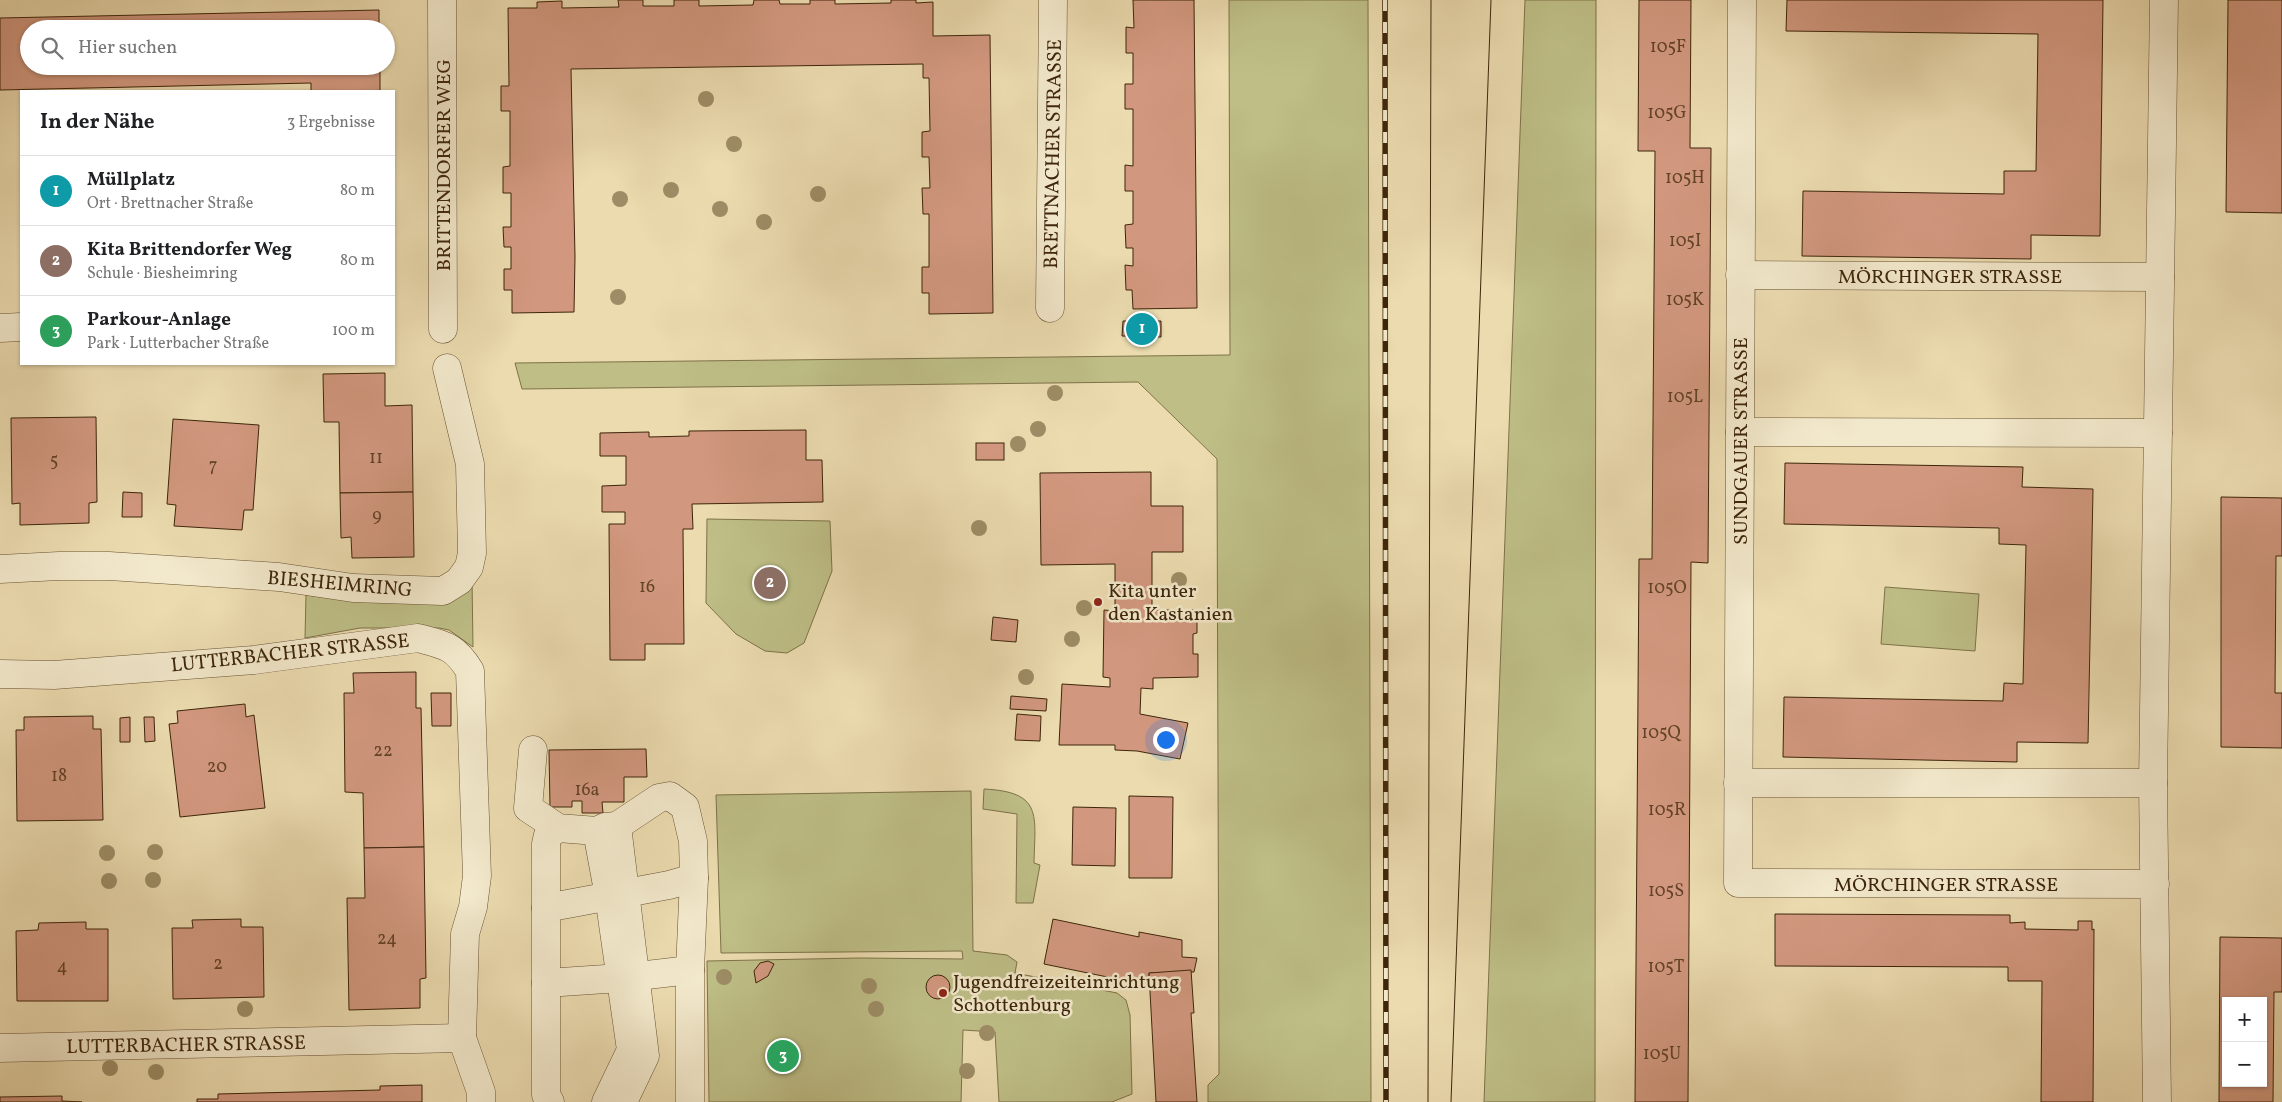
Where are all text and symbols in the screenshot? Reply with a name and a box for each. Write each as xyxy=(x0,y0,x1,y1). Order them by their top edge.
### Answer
search box xyxy=(20,20,395,75)
icon: search xyxy=(38,34,66,62)
text: Hier suchen xyxy=(78,35,177,61)
house number: 105F xyxy=(1650,35,1686,60)
street label: BRETTNACHER STRASSE xyxy=(1038,39,1070,269)
street label: BRITTENDORFER WEG xyxy=(431,59,459,271)
house number: 105G xyxy=(1647,101,1687,126)
text: In der Nähe xyxy=(40,108,155,137)
text: 3 Ergebnisse xyxy=(287,112,375,134)
house number: 105H xyxy=(1665,166,1705,191)
text: Müllplatz xyxy=(87,167,175,193)
text: 1 xyxy=(53,180,59,202)
text: 80 m xyxy=(340,180,375,202)
text: Ort · Brettnacher Straße xyxy=(87,193,253,215)
house number: 105I xyxy=(1669,229,1701,254)
text: Kita Brittendorfer Weg xyxy=(87,237,292,263)
text: 2 xyxy=(52,250,60,272)
text: 80 m xyxy=(340,250,375,272)
text: Schule · Biesheimring xyxy=(87,263,238,285)
street label: MÖRCHINGER STRASSE xyxy=(1838,264,2062,292)
house number: 105K xyxy=(1666,288,1704,313)
text: Parkour-Anlage xyxy=(87,307,231,333)
pin: 1 xyxy=(1126,310,1158,348)
text: 3 xyxy=(52,320,60,342)
text: 100 m xyxy=(332,320,375,342)
text: Park · Lutterbacher Straße xyxy=(87,333,269,355)
street label: SUNDGAUER STRASSE xyxy=(1728,337,1756,545)
house number: 105L xyxy=(1667,385,1703,410)
house number: 11 xyxy=(369,446,383,471)
house number: 5 xyxy=(50,449,58,474)
house number: 7 xyxy=(209,454,217,479)
house number: 9 xyxy=(372,504,382,529)
pin: 2 xyxy=(754,564,786,602)
street label: BIESHEIMRING xyxy=(266,565,414,605)
house number: 16 xyxy=(639,575,655,600)
house number: 105O xyxy=(1647,576,1687,601)
place label: Kita unter den Kastanien xyxy=(1108,578,1233,629)
marker: Kita unter den Kastanien xyxy=(1092,596,1104,608)
street label: LUTTERBACHER STRASSE xyxy=(169,628,411,680)
house number: 105Q xyxy=(1641,721,1682,746)
your location xyxy=(1153,727,1179,753)
house number: 22 xyxy=(373,739,393,764)
house number: 20 xyxy=(207,755,227,780)
house number: 18 xyxy=(51,764,67,789)
house number: 16a xyxy=(574,778,600,803)
house number: 105R xyxy=(1648,798,1686,823)
street label: MÖRCHINGER STRASSE xyxy=(1834,872,2058,900)
house number: 105S xyxy=(1648,879,1684,904)
house number: 24 xyxy=(377,927,397,952)
house number: 2 xyxy=(213,952,223,977)
house number: 4 xyxy=(57,955,67,980)
house number: 105T xyxy=(1648,955,1685,980)
place label: Jugendfreizeiteinrichtung Schottenburg xyxy=(953,969,1180,1020)
marker: Jugendfreizeiteinrichtung Schottenburg xyxy=(937,987,949,999)
map controls xyxy=(2222,997,2267,1087)
button: + xyxy=(2222,997,2267,1042)
street label: LUTTERBACHER STRASSE xyxy=(66,1030,306,1062)
pin: 3 xyxy=(767,1037,799,1075)
house number: 105U xyxy=(1643,1042,1681,1067)
button: − xyxy=(2222,1042,2267,1087)

